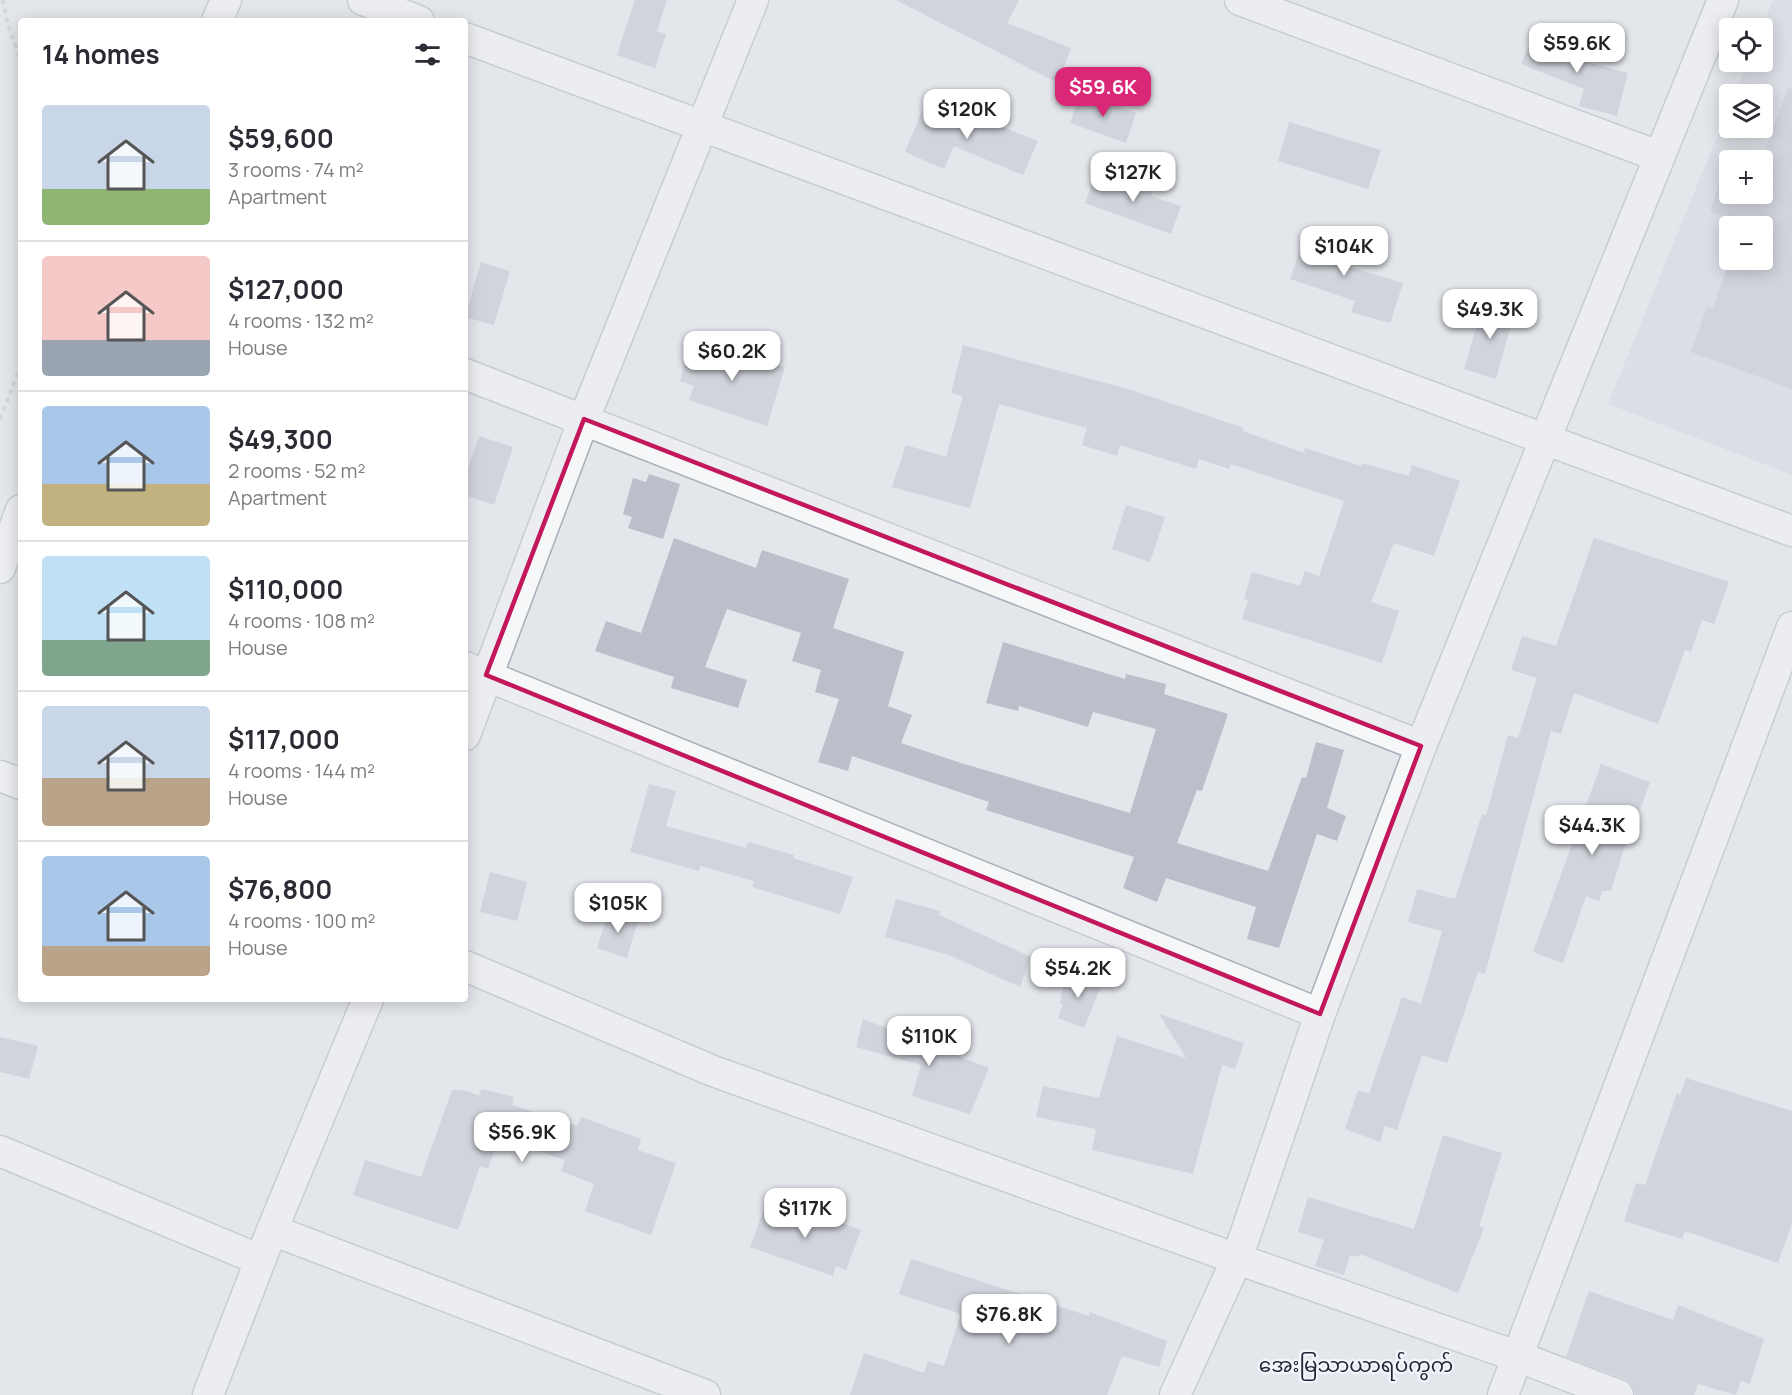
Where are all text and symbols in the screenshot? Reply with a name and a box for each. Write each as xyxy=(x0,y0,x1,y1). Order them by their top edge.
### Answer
map controls xyxy=(1719,18,1773,270)
button: locate xyxy=(1719,18,1773,72)
pin: $59.6K xyxy=(1528,23,1626,74)
text: $59.6K xyxy=(1543,29,1611,56)
text: 14 homes xyxy=(42,36,160,72)
icon: filters xyxy=(411,38,444,71)
pin: $59.6K xyxy=(1054,67,1152,118)
text: $59.6K xyxy=(1069,73,1137,100)
button: layers xyxy=(1719,84,1773,138)
pin: $120K xyxy=(925,89,1009,140)
text: $120K xyxy=(937,95,997,122)
text: $59,600 xyxy=(228,120,334,156)
icon: home xyxy=(90,129,162,201)
button: + xyxy=(1719,150,1773,204)
pin: $127K xyxy=(1091,152,1175,203)
text: 3 rooms · 74 m² xyxy=(228,156,364,183)
text: $127K xyxy=(1105,158,1161,185)
text: Apartment xyxy=(228,183,327,210)
button: − xyxy=(1719,216,1773,270)
pin: $104K xyxy=(1302,226,1386,277)
text: $104K xyxy=(1314,232,1374,259)
text: $127,000 xyxy=(228,271,344,307)
icon: home xyxy=(90,280,162,352)
pin: $49.3K xyxy=(1441,289,1539,340)
text: $49.3K xyxy=(1456,295,1524,322)
text: 4 rooms · 132 m² xyxy=(228,307,374,334)
pin: $60.2K xyxy=(683,331,781,382)
text: House xyxy=(228,334,288,361)
text: $60.2K xyxy=(697,337,767,364)
text: $49,300 xyxy=(228,421,333,457)
icon: home xyxy=(90,430,162,502)
text: 2 rooms · 52 m² xyxy=(228,457,365,484)
text: Apartment xyxy=(228,484,327,511)
text: $110,000 xyxy=(228,571,343,607)
icon: home xyxy=(90,580,162,652)
text: 4 rooms · 108 m² xyxy=(228,607,375,634)
text: House xyxy=(228,634,288,661)
text: $117,000 xyxy=(228,721,340,757)
icon: home xyxy=(90,730,162,802)
text: 4 rooms · 144 m² xyxy=(228,757,375,784)
text: House xyxy=(228,784,288,811)
pin: $44.3K xyxy=(1543,805,1641,856)
text: $44.3K xyxy=(1559,811,1625,838)
text: $76,800 xyxy=(228,871,332,907)
icon: home xyxy=(90,880,162,952)
pin: $105K xyxy=(576,883,660,934)
text: $105K xyxy=(588,889,648,916)
text: 4 rooms · 100 m² xyxy=(228,907,376,934)
text: House xyxy=(228,934,288,961)
pin: $54.2K xyxy=(1029,948,1127,999)
text: $54.2K xyxy=(1045,954,1111,981)
pin: $110K xyxy=(887,1016,971,1067)
text: $110K xyxy=(901,1022,957,1049)
pin: $56.9K xyxy=(473,1112,571,1163)
text: $56.9K xyxy=(488,1118,556,1145)
pin: $117K xyxy=(763,1188,847,1239)
text: $117K xyxy=(778,1194,832,1221)
pin: $76.8K xyxy=(960,1294,1058,1345)
text: $76.8K xyxy=(976,1300,1042,1327)
district label: အေးမြသာယာရပ်ကွက် xyxy=(1259,1351,1453,1381)

